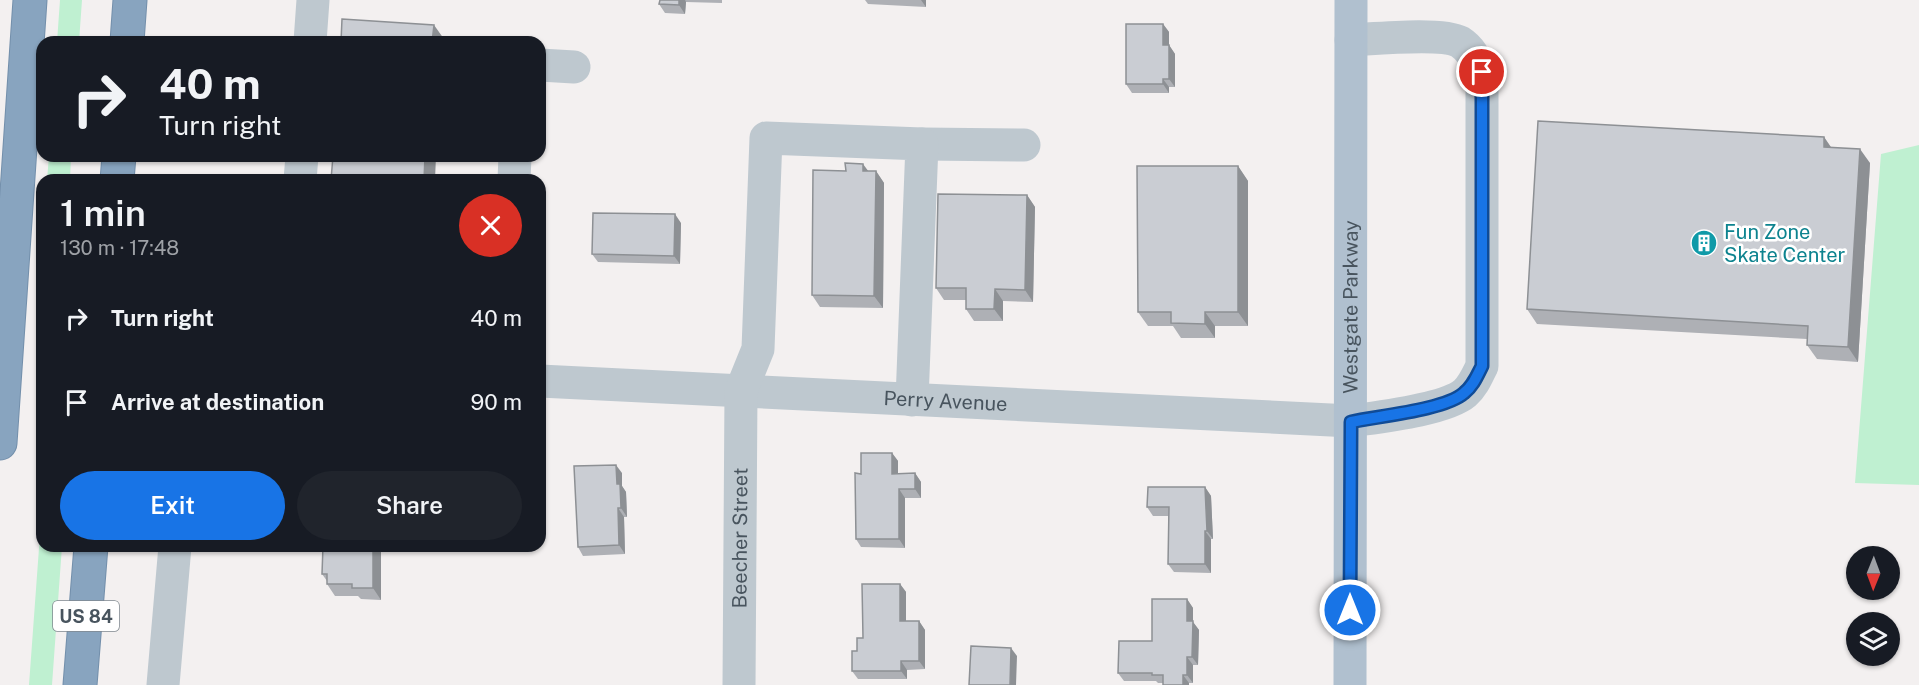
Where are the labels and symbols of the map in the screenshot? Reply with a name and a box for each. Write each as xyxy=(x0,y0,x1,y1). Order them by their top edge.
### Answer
pin xyxy=(1456,46,1507,97)
street label: Westgate Parkway xyxy=(1338,220,1363,394)
place label: Fun Zone Skate Center xyxy=(1724,220,1846,267)
building icon: Fun Zone Skate Center xyxy=(1689,228,1719,258)
street label: Perry Avenue xyxy=(883,386,1008,416)
street label: Beecher Street xyxy=(728,467,752,609)
north arrow xyxy=(1846,546,1900,600)
position arrow xyxy=(1318,578,1382,642)
road number: US 84 xyxy=(53,601,119,631)

